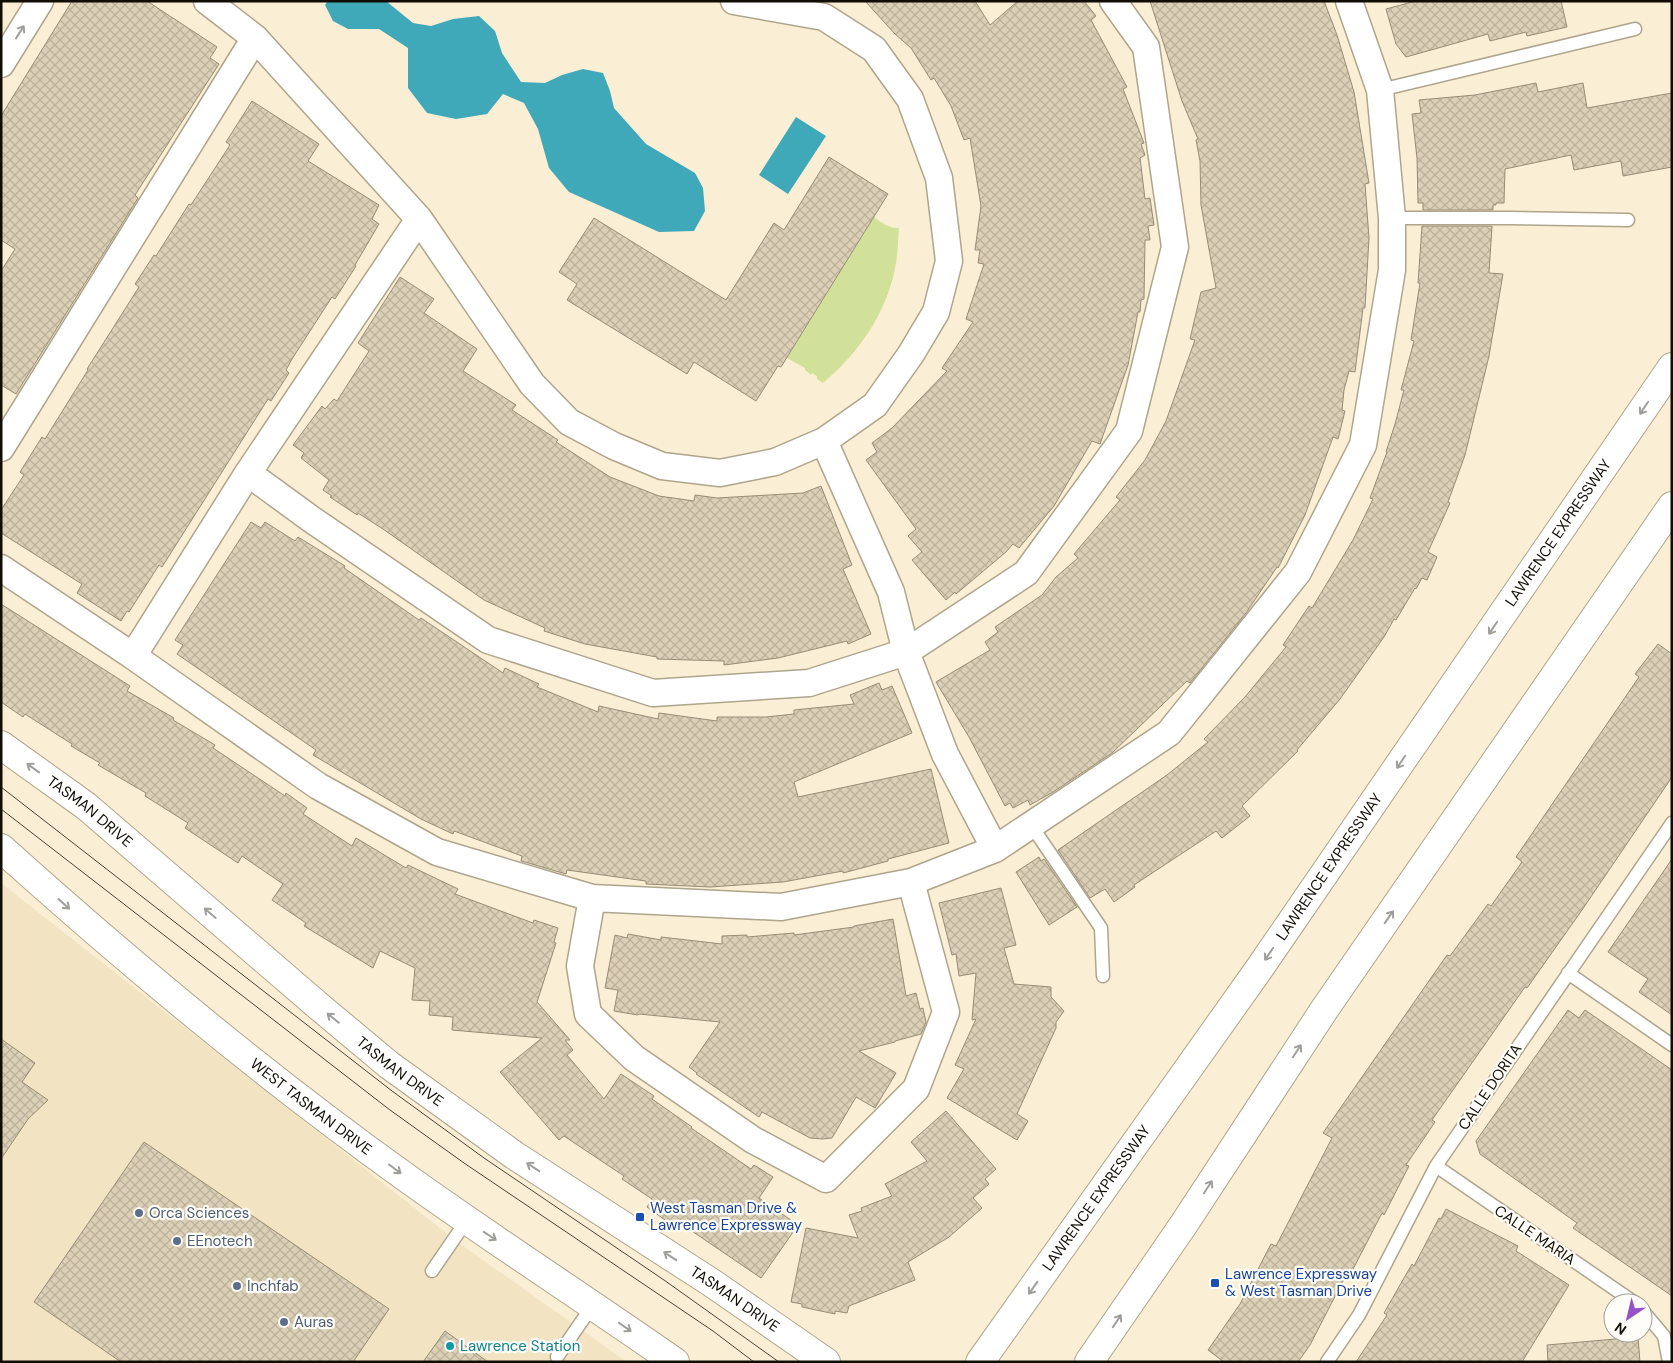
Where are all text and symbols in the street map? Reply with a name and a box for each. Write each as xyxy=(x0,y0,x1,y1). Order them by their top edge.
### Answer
one-way arrow xyxy=(16,26,26,40)
one-way arrow xyxy=(1639,400,1649,414)
street label: LAWRENCE EXPRESSWAY xyxy=(1501,455,1616,610)
one-way arrow xyxy=(1488,621,1498,635)
one-way arrow xyxy=(1396,755,1406,769)
one-way arrow xyxy=(26,763,40,773)
street label: TASMAN DRIVE xyxy=(43,771,137,852)
street label: LAWRENCE EXPRESSWAY xyxy=(1272,789,1387,944)
one-way arrow xyxy=(57,898,70,910)
one-way arrow xyxy=(203,907,216,918)
one-way arrow xyxy=(1384,910,1394,924)
one-way arrow xyxy=(1264,947,1274,961)
one-way arrow xyxy=(327,1013,340,1024)
street label: TASMAN DRIVE xyxy=(352,1032,447,1111)
street label: CALLE DORITA xyxy=(1454,1040,1526,1134)
one-way arrow xyxy=(1292,1044,1302,1058)
street label: WEST TASMAN DRIVE xyxy=(246,1054,376,1159)
street label: LAWRENCE EXPRESSWAY xyxy=(1038,1121,1155,1275)
one-way arrow xyxy=(527,1162,541,1172)
one-way arrow xyxy=(388,1164,401,1175)
one-way arrow xyxy=(1203,1180,1213,1194)
place label: West Tasman Drive & Lawrence Expressway xyxy=(650,1198,803,1235)
street label: CALLE MARIA xyxy=(1491,1201,1579,1270)
place label: Orca Sciences xyxy=(149,1203,249,1223)
marker: Orca Sciences xyxy=(133,1207,145,1219)
marker: West Tasman Drive & Lawrence Expressway xyxy=(634,1211,646,1223)
place label: EEnotech xyxy=(187,1231,253,1251)
one-way arrow xyxy=(483,1231,497,1241)
marker: EEnotech xyxy=(171,1235,183,1247)
one-way arrow xyxy=(663,1250,677,1260)
street label: TASMAN DRIVE xyxy=(686,1262,783,1337)
place label: Lawrence Expressway & West Tasman Drive xyxy=(1225,1264,1378,1301)
place label: Inchfab xyxy=(247,1276,299,1296)
marker: Lawrence Expressway & West Tasman Drive xyxy=(1209,1277,1221,1289)
marker: Inchfab xyxy=(231,1280,243,1292)
one-way arrow xyxy=(1028,1280,1038,1294)
north arrow xyxy=(1603,1293,1653,1343)
place label: Auras xyxy=(294,1312,334,1332)
one-way arrow xyxy=(1112,1315,1122,1329)
marker: Auras xyxy=(278,1316,290,1328)
text: N xyxy=(1611,1318,1630,1339)
one-way arrow xyxy=(618,1322,632,1332)
place label: Lawrence Station xyxy=(460,1336,580,1356)
marker: Lawrence Station xyxy=(444,1340,456,1352)

